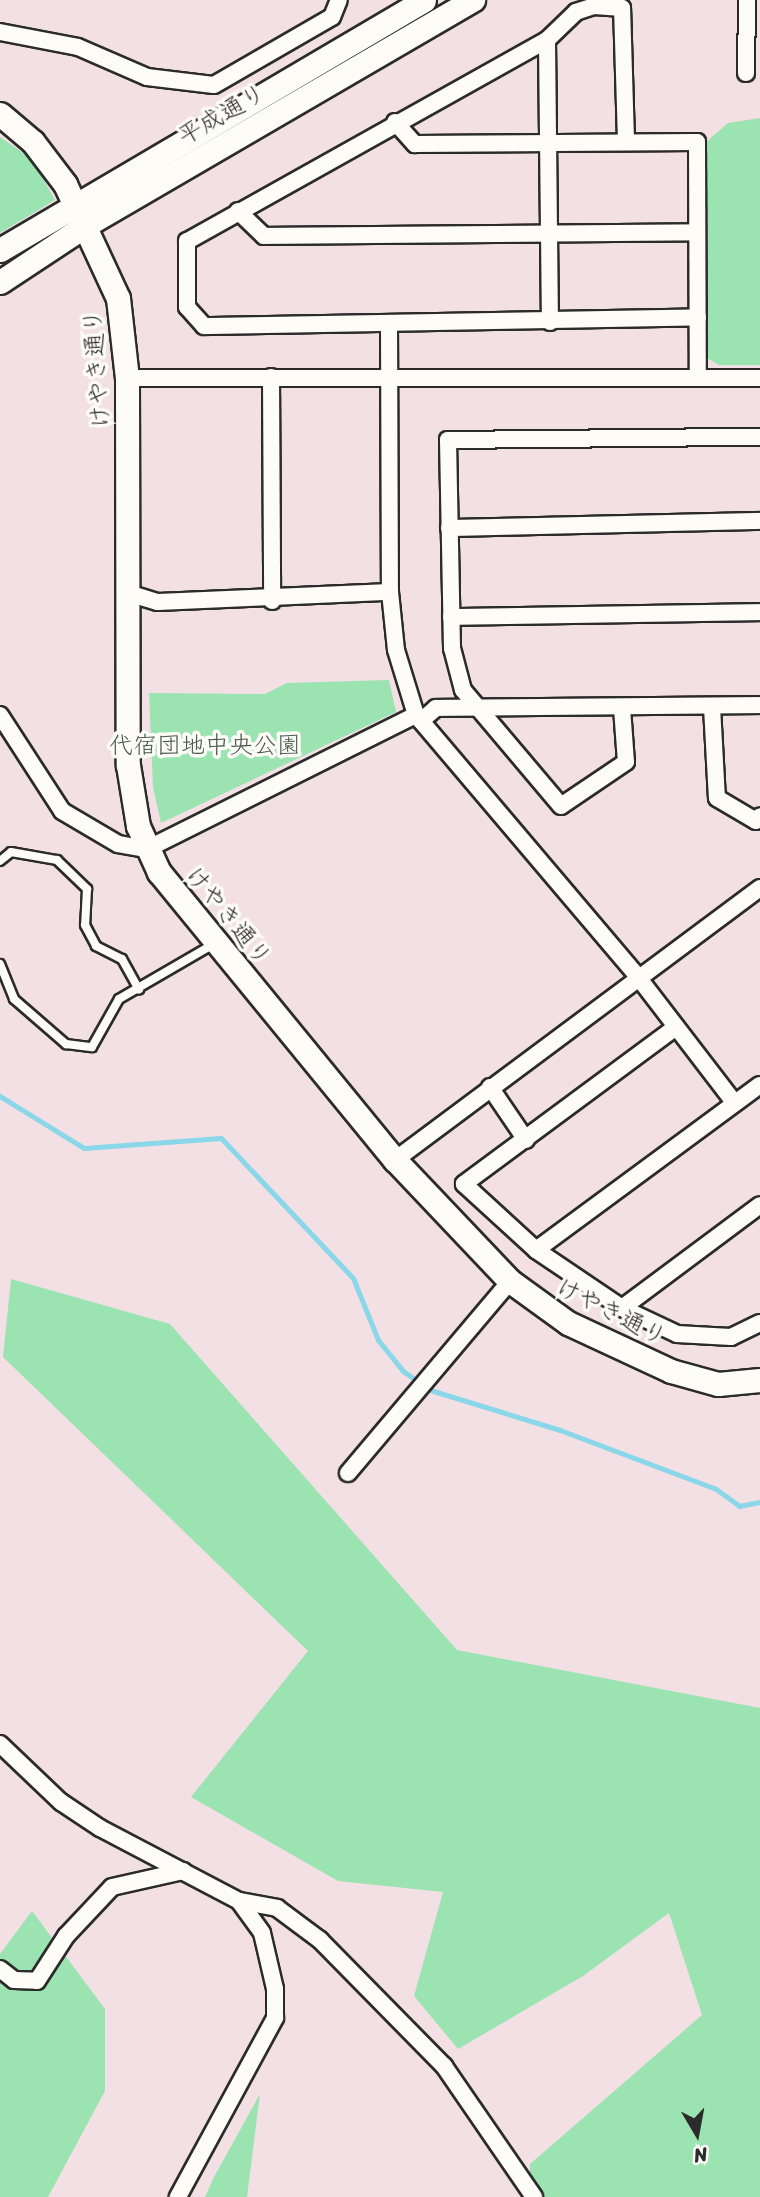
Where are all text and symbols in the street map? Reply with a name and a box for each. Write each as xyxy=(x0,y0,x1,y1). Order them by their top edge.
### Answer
street label: 平成通り xyxy=(173,79,271,151)
street label: けやき通り xyxy=(78,308,116,430)
park label: 代宿団地中央公園 xyxy=(109,732,301,760)
street label: けやき通り xyxy=(179,860,277,972)
street label: けやき通り xyxy=(551,1272,671,1352)
north arrow xyxy=(662,2099,732,2169)
text: N xyxy=(691,2138,710,2173)

